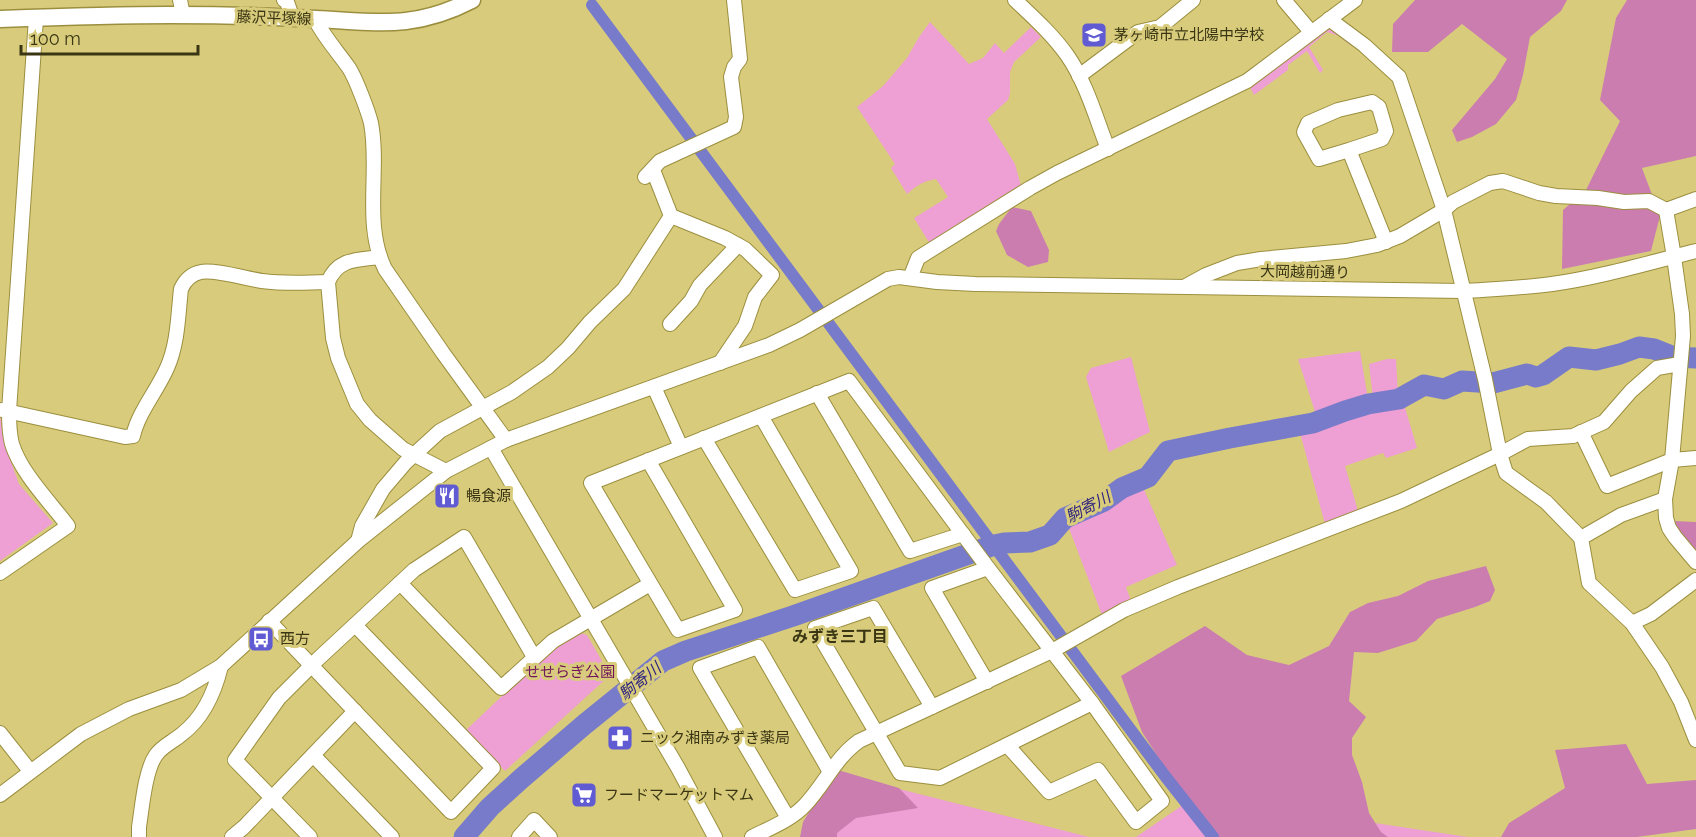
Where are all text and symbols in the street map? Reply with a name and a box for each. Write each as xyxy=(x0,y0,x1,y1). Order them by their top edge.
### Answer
street label: 藤沢平塚線 xyxy=(236,8,312,28)
scale bar xyxy=(21,18,198,56)
school or university icon: 茅ヶ崎市立北陽中学校 xyxy=(1079,20,1109,50)
place label: 茅ヶ崎市立北陽中学校 xyxy=(1114,26,1264,44)
text: 100 m xyxy=(30,28,81,49)
street label: 大岡越前通り xyxy=(1260,262,1350,282)
restaurant icon: 暢食源 xyxy=(432,481,462,511)
water label: 駒寄川 xyxy=(1062,486,1115,527)
place label: 暢食源 xyxy=(466,487,511,505)
bus stop icon: 西方 xyxy=(246,624,276,654)
district label: みずき三丁目 xyxy=(792,627,888,646)
place label: 西方 xyxy=(280,630,310,648)
water label: 駒寄川 xyxy=(615,657,666,703)
park label: せせらぎ公園 xyxy=(525,663,615,681)
pharmacy icon: ニック湘南みずき薬局 xyxy=(605,723,635,753)
place label: ニック湘南みずき薬局 xyxy=(640,729,790,747)
supermarket icon: フードマーケットマム xyxy=(569,780,599,810)
place label: フードマーケットマム xyxy=(604,786,754,804)

